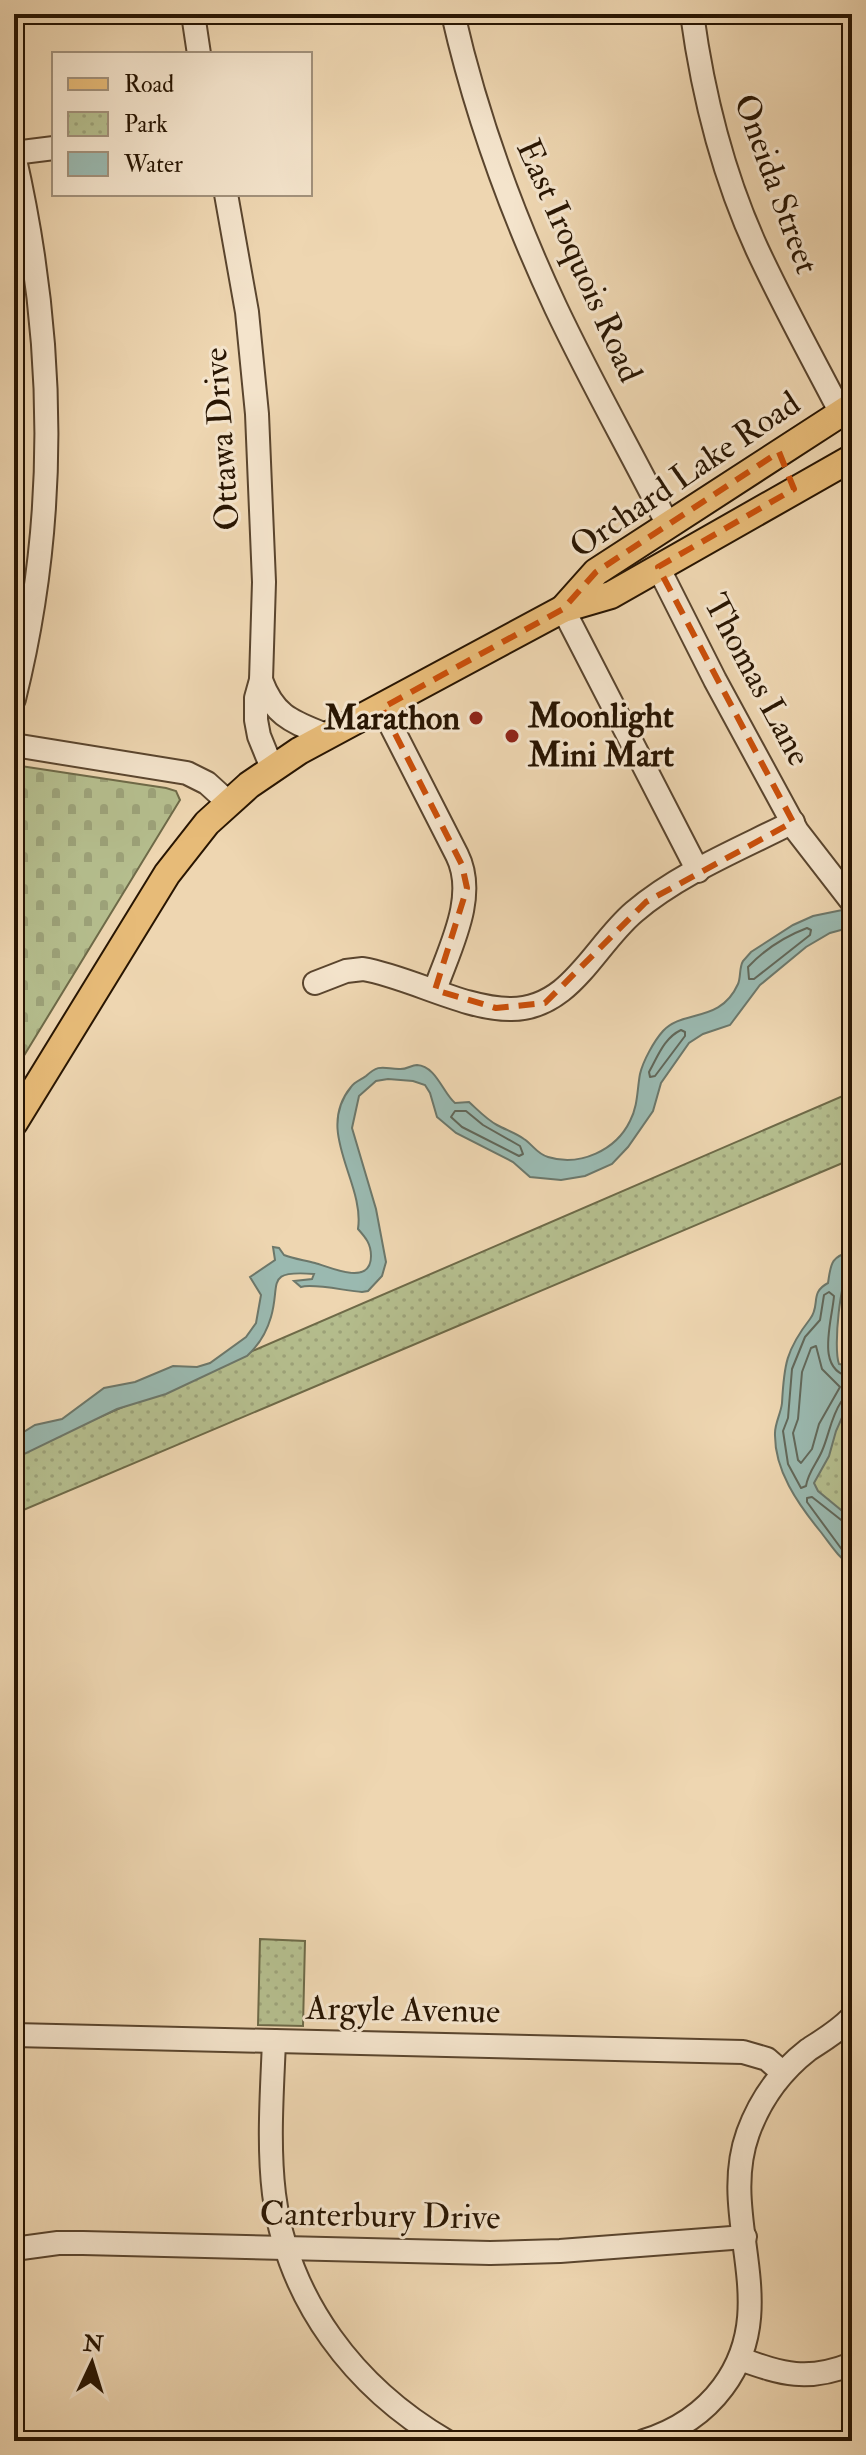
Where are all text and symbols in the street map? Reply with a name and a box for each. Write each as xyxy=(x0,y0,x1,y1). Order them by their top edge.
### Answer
legend xyxy=(52,52,312,196)
text: Road xyxy=(124,69,174,100)
street label: Oneida Street xyxy=(724,88,828,280)
text: Park xyxy=(124,109,168,140)
street label: East Iroquois Road xyxy=(506,133,652,389)
text: Water xyxy=(123,149,183,180)
street label: Ottawa Drive xyxy=(194,346,250,532)
street label: Orchard Lake Road xyxy=(562,382,809,568)
street label: Thomas Lane xyxy=(694,586,820,774)
place label: Moonlight Mini Mart xyxy=(527,695,674,777)
place label: Marathon xyxy=(323,697,460,740)
marker: Marathon xyxy=(467,709,485,727)
marker: Moonlight Mini Mart xyxy=(503,727,521,745)
street label: Argyle Avenue xyxy=(304,1987,501,2033)
street label: Canterbury Drive xyxy=(259,2192,501,2240)
north arrow xyxy=(52,2323,132,2403)
text: N xyxy=(82,2329,104,2359)

